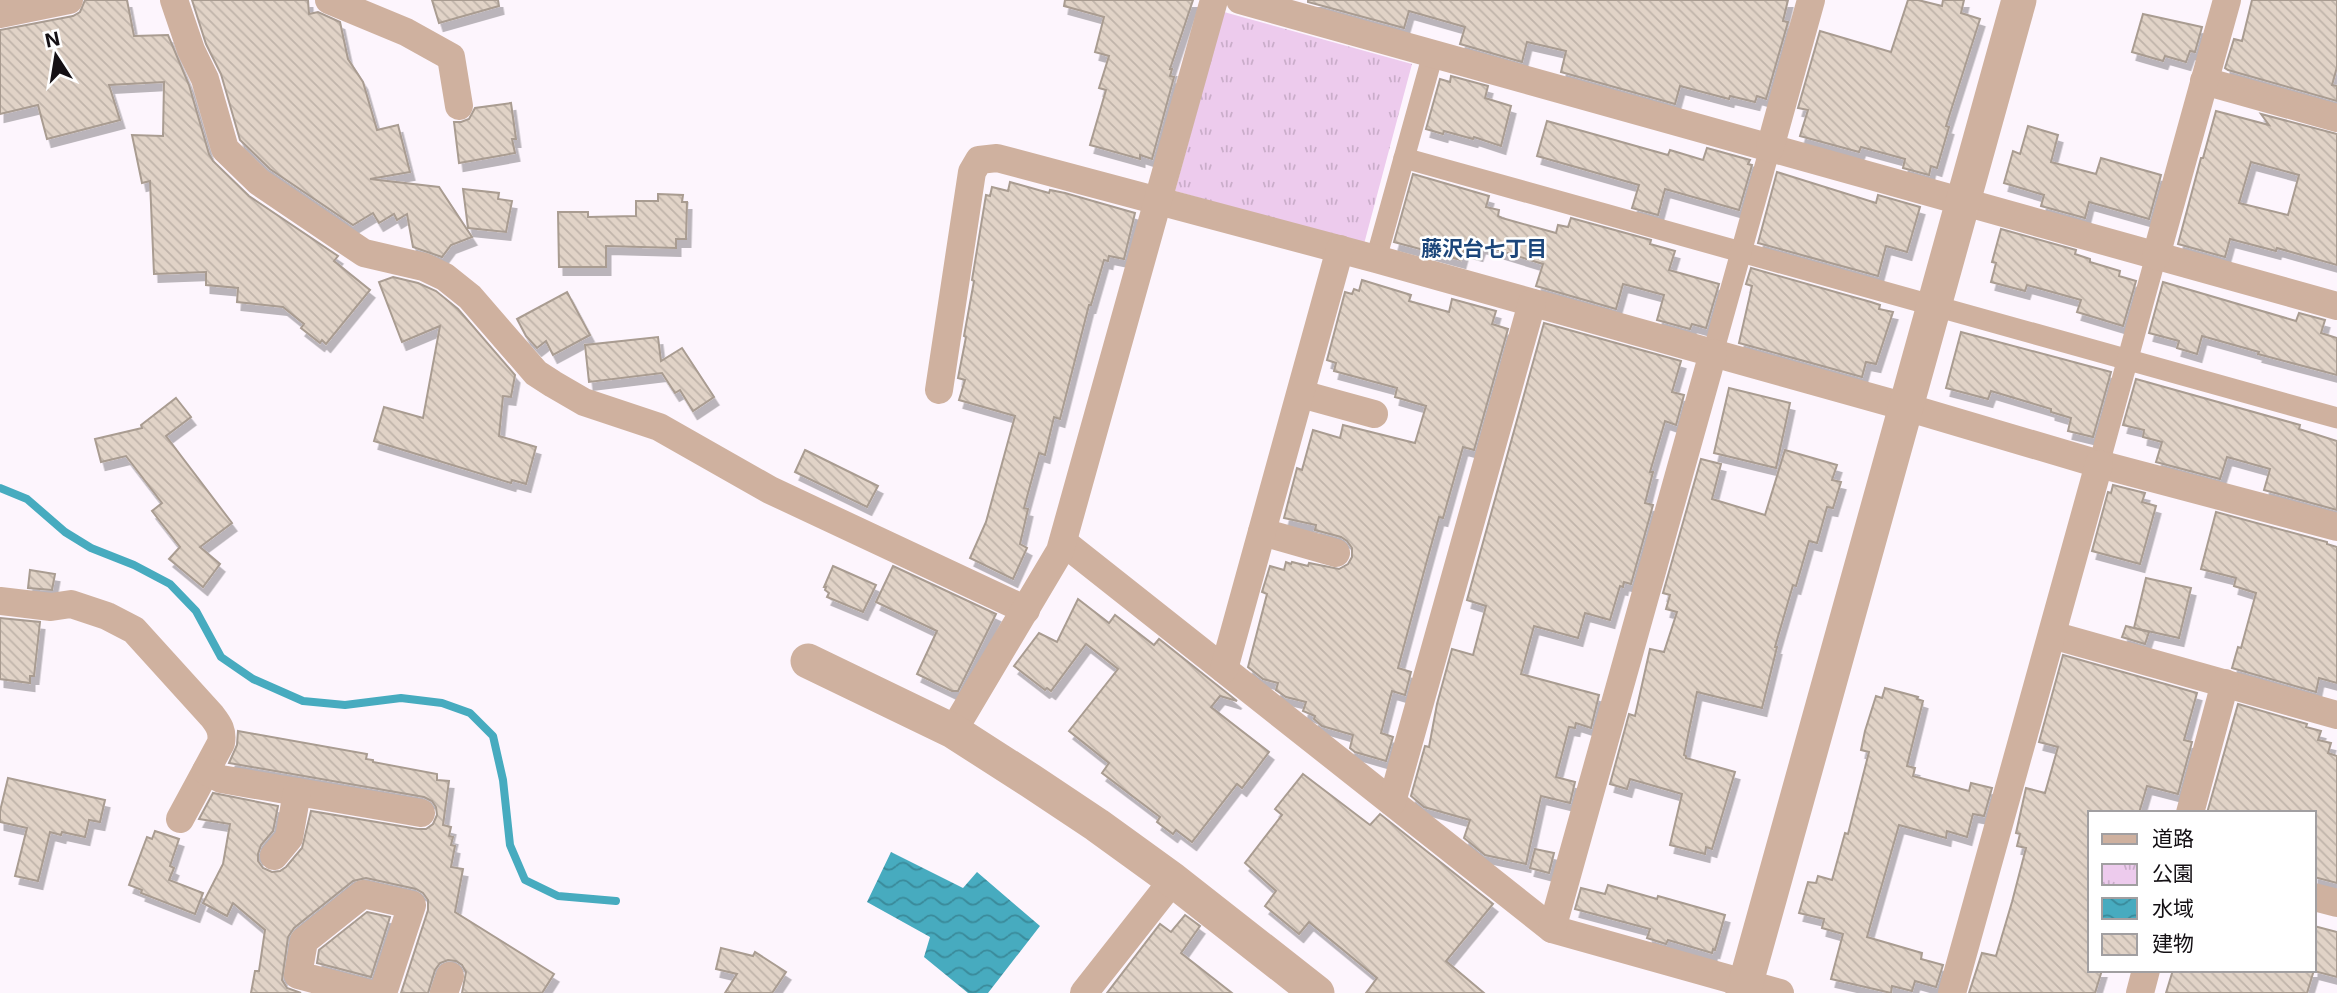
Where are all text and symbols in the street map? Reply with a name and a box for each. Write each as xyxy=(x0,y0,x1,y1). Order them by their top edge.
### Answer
north arrow xyxy=(21,21,91,91)
text: N xyxy=(43,27,62,53)
district label: 藤沢台七丁目 xyxy=(1421,236,1547,261)
legend xyxy=(2088,811,2316,972)
text: 道路 xyxy=(2152,826,2194,851)
text: 公園 xyxy=(2152,861,2194,886)
text: 水域 xyxy=(2152,896,2194,921)
text: 建物 xyxy=(2152,931,2194,956)

